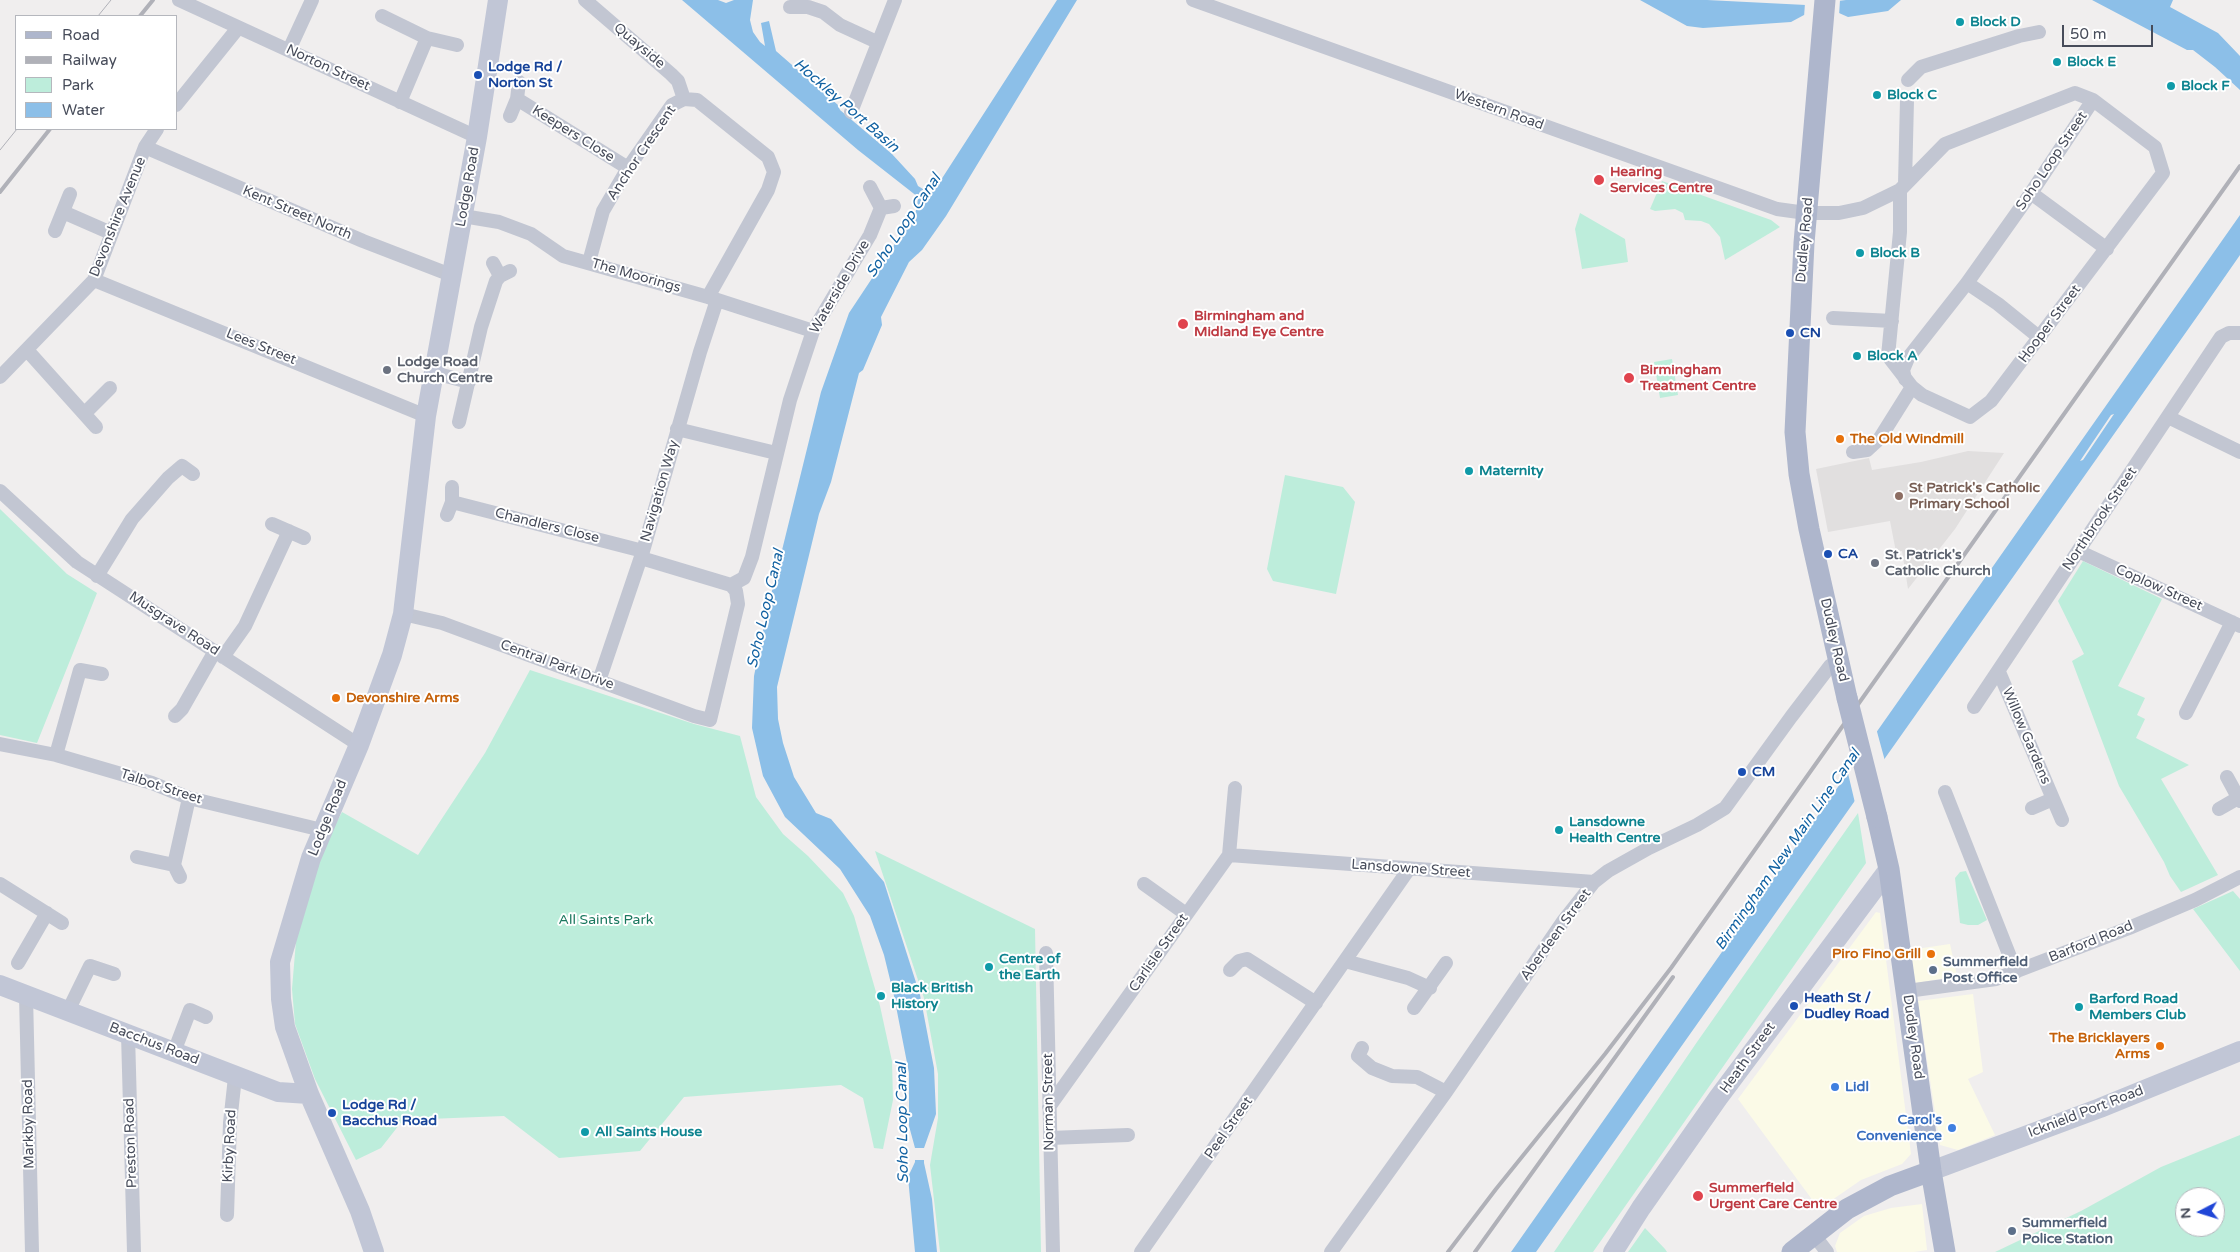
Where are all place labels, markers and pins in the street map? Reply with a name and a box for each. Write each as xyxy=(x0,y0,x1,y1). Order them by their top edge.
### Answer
place label: Block D xyxy=(1970,14,2021,30)
marker: Block D xyxy=(1954,16,1966,28)
place label: Block E xyxy=(2067,54,2116,70)
marker: Block E xyxy=(2051,56,2063,68)
place label: Lodge Rd / Norton St xyxy=(488,59,562,92)
marker: Lodge Rd / Norton St xyxy=(472,69,484,81)
place label: Block F xyxy=(2181,78,2230,94)
marker: Block F xyxy=(2165,80,2177,92)
place label: Block C xyxy=(1887,87,1937,103)
marker: Block C xyxy=(1871,89,1883,101)
place label: Hearing Services Centre xyxy=(1610,164,1713,196)
marker: Hearing Services Centre xyxy=(1592,173,1606,187)
place label: Block B xyxy=(1870,245,1920,261)
marker: Block B xyxy=(1854,247,1866,259)
place label: Birmingham and Midland Eye Centre xyxy=(1194,308,1324,341)
marker: Birmingham and Midland Eye Centre xyxy=(1176,317,1190,331)
place label: CN xyxy=(1800,325,1821,341)
marker: CN xyxy=(1784,327,1796,339)
place label: Block A xyxy=(1867,348,1918,364)
marker: Block A xyxy=(1851,350,1863,362)
place label: Lodge Road Church Centre xyxy=(397,354,493,387)
place label: Birmingham Treatment Centre xyxy=(1640,362,1756,394)
marker: Lodge Road Church Centre xyxy=(381,364,393,376)
marker: Birmingham Treatment Centre xyxy=(1622,371,1636,385)
place label: The Old Windmill xyxy=(1850,431,1964,447)
marker: The Old Windmill xyxy=(1834,433,1846,445)
place label: Maternity xyxy=(1479,463,1544,479)
marker: Maternity xyxy=(1463,465,1475,477)
place label: St Patrick's Catholic Primary School xyxy=(1909,480,2040,512)
marker: St Patrick's Catholic Primary School xyxy=(1893,490,1905,502)
place label: CA xyxy=(1838,546,1858,562)
place label: St. Patrick's Catholic Church xyxy=(1885,547,1991,580)
marker: CA xyxy=(1822,548,1834,560)
marker: St. Patrick's Catholic Church xyxy=(1869,557,1881,569)
place label: Devonshire Arms xyxy=(346,690,459,706)
marker: Devonshire Arms xyxy=(330,692,342,704)
place label: CM xyxy=(1752,764,1775,780)
marker: CM xyxy=(1736,766,1748,778)
place label: Lansdowne Health Centre xyxy=(1569,814,1660,846)
marker: Lansdowne Health Centre xyxy=(1553,824,1565,836)
place label: Piro Fino Grill xyxy=(1832,946,1921,962)
marker: Piro Fino Grill xyxy=(1925,948,1937,960)
place label: Centre of the Earth xyxy=(999,951,1061,984)
place label: Summerfield Post Office xyxy=(1943,954,2028,986)
marker: Centre of the Earth xyxy=(983,961,995,973)
marker: Summerfield Post Office xyxy=(1927,964,1939,976)
place label: Black British History xyxy=(891,980,973,1012)
marker: Black British History xyxy=(875,990,887,1002)
place label: Heath St / Dudley Road xyxy=(1804,990,1889,1022)
place label: Barford Road Members Club xyxy=(2089,991,2186,1024)
marker: Heath St / Dudley Road xyxy=(1788,1000,1800,1012)
marker: Barford Road Members Club xyxy=(2073,1001,2085,1013)
place label: The Bricklayers Arms xyxy=(2049,1030,2150,1062)
marker: The Bricklayers Arms xyxy=(2154,1040,2166,1052)
place label: Lidl xyxy=(1845,1079,1869,1095)
marker: Lidl xyxy=(1829,1081,1841,1093)
place label: Lodge Rd / Bacchus Road xyxy=(342,1097,437,1130)
marker: Lodge Rd / Bacchus Road xyxy=(326,1107,338,1119)
place label: Carol's Convenience xyxy=(1857,1112,1942,1144)
marker: Carol's Convenience xyxy=(1946,1122,1958,1134)
place label: All Saints House xyxy=(595,1124,702,1140)
marker: All Saints House xyxy=(579,1126,591,1138)
place label: Summerfield Urgent Care Centre xyxy=(1709,1180,1837,1212)
marker: Summerfield Urgent Care Centre xyxy=(1691,1189,1705,1203)
place label: Summerfield Police Station xyxy=(2022,1215,2113,1248)
marker: Summerfield Police Station xyxy=(2006,1225,2018,1237)

